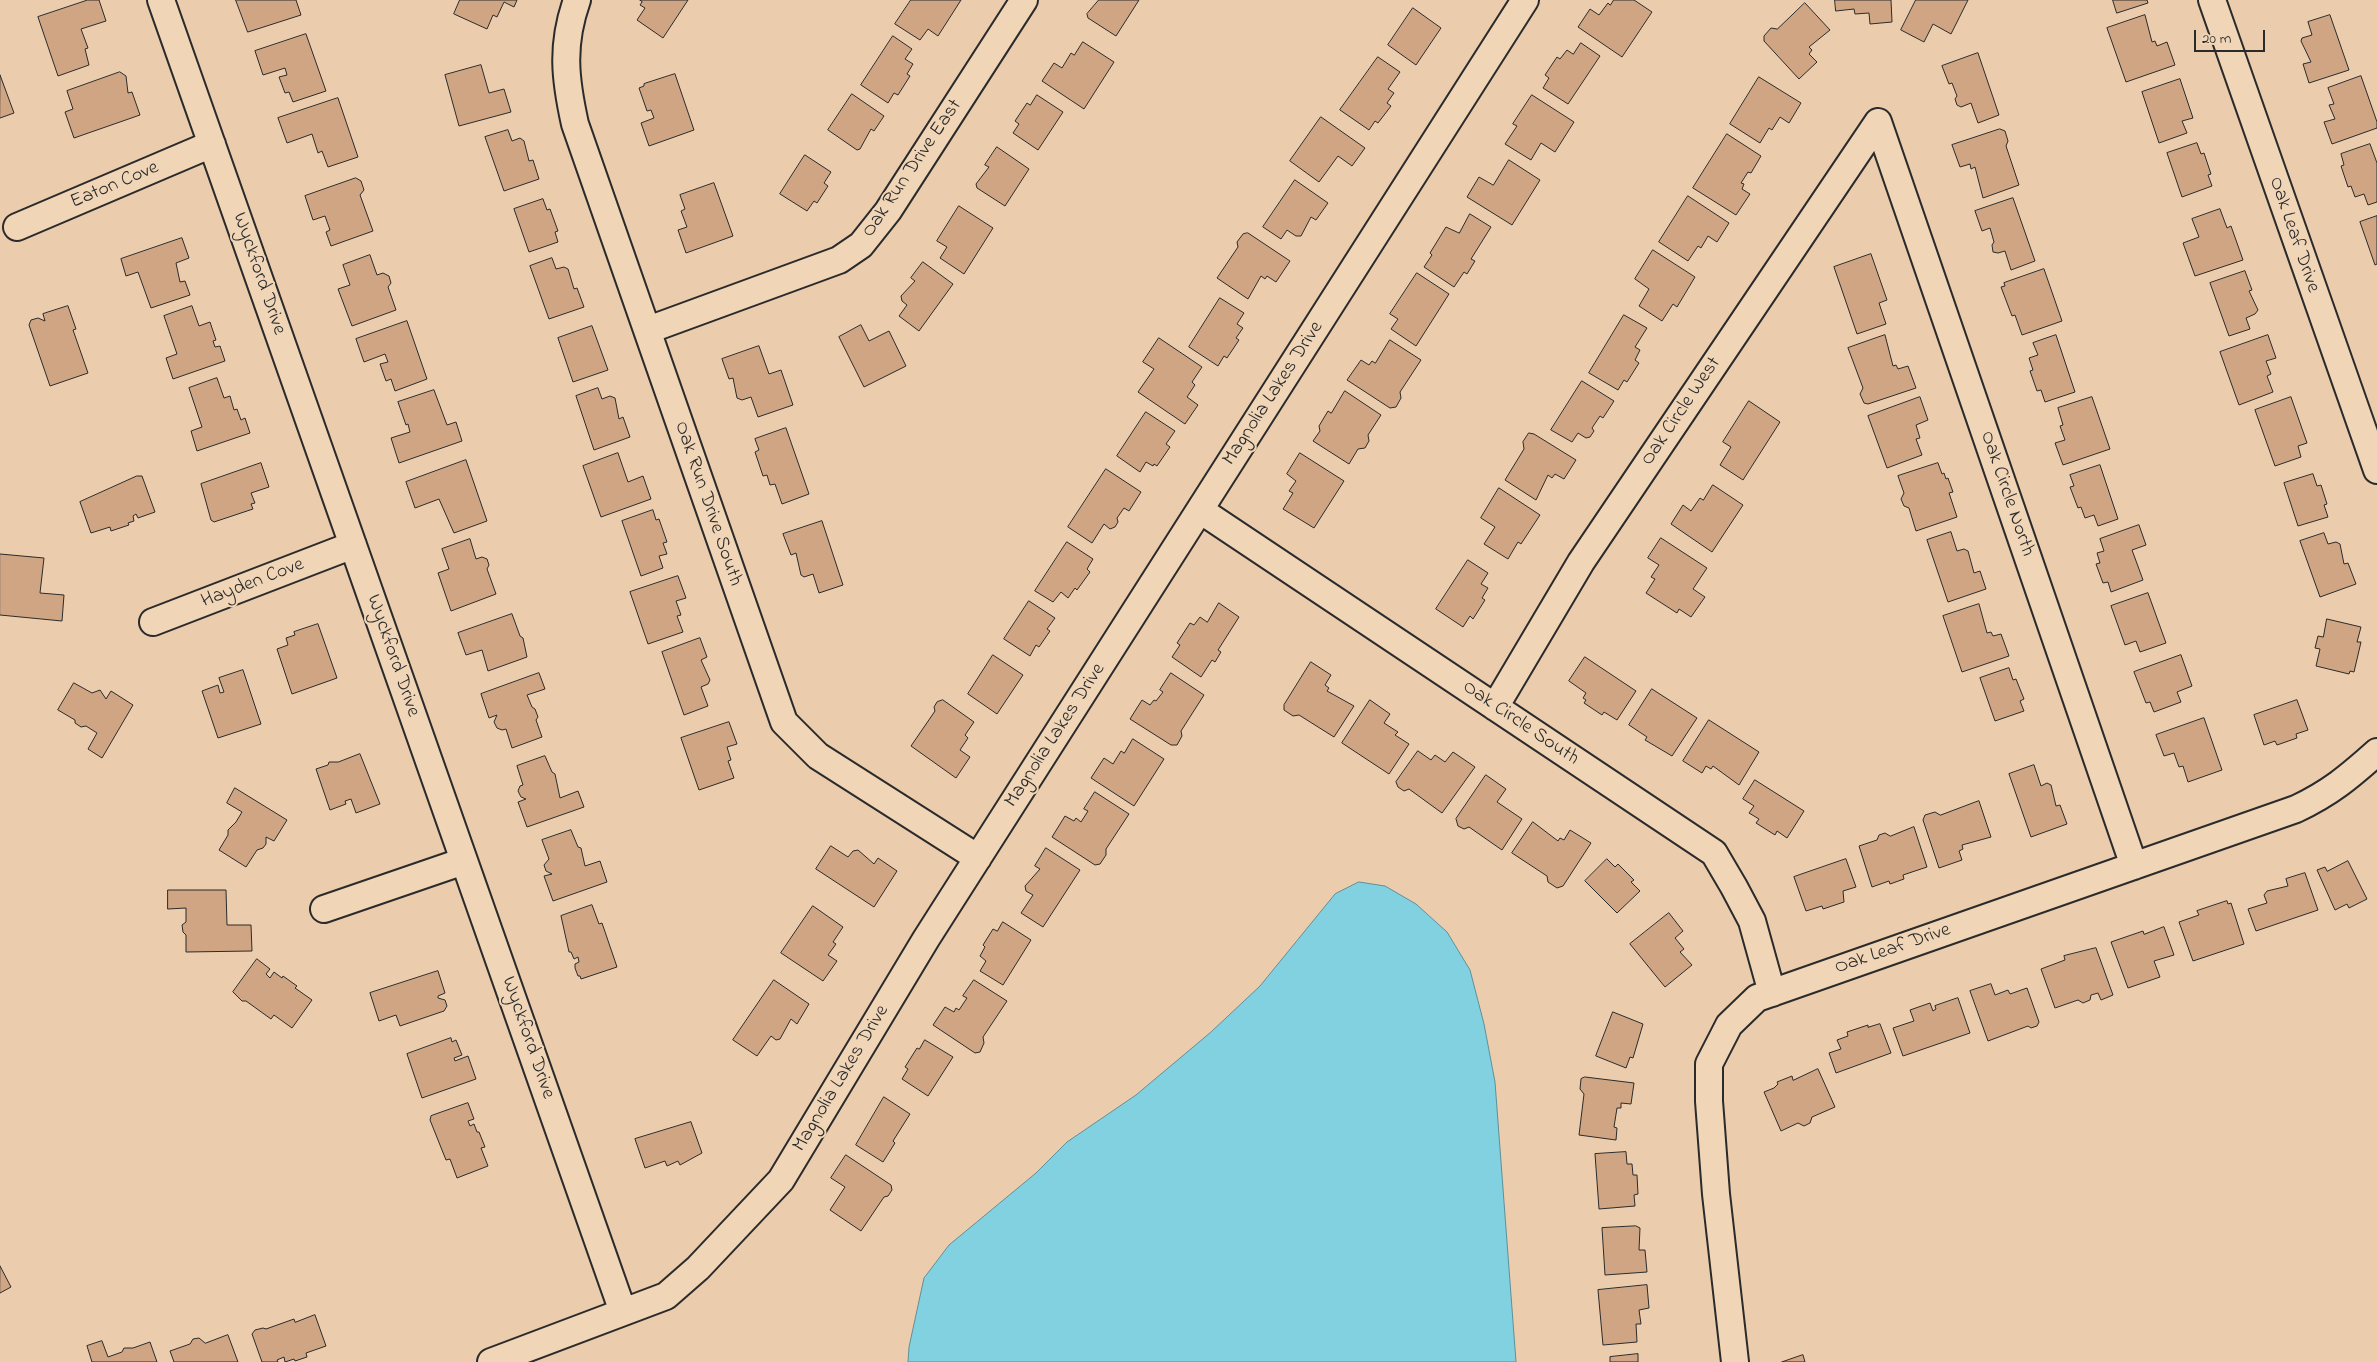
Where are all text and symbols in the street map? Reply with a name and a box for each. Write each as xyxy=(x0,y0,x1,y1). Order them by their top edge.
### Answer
scale bar xyxy=(2197,20,2268,52)
text: 20 m xyxy=(2202,28,2231,50)
street label: Oak Run Drive East xyxy=(858,95,968,243)
street label: Eaton Cove xyxy=(67,157,163,215)
street label: Oak Leaf Drive xyxy=(2262,174,2324,296)
street label: Wyckford Drive xyxy=(226,210,290,338)
street label: Magnolia Lakes Drive xyxy=(1218,317,1330,471)
street label: Oak Circle West xyxy=(1637,353,1727,471)
street label: Oak Run Drive South xyxy=(668,418,746,590)
street label: Oak Circle North xyxy=(1973,428,2039,560)
street label: Hayden Cove xyxy=(198,553,308,615)
street label: Wyckford Drive xyxy=(360,592,424,720)
street label: Magnolia Lakes Drive xyxy=(1000,659,1112,813)
street label: Oak Circle South xyxy=(1457,676,1583,772)
street label: Oak Leaf Drive xyxy=(1832,919,1954,981)
street label: Wyckford Drive xyxy=(495,974,559,1102)
street label: Magnolia Lakes Drive xyxy=(789,1001,895,1157)

